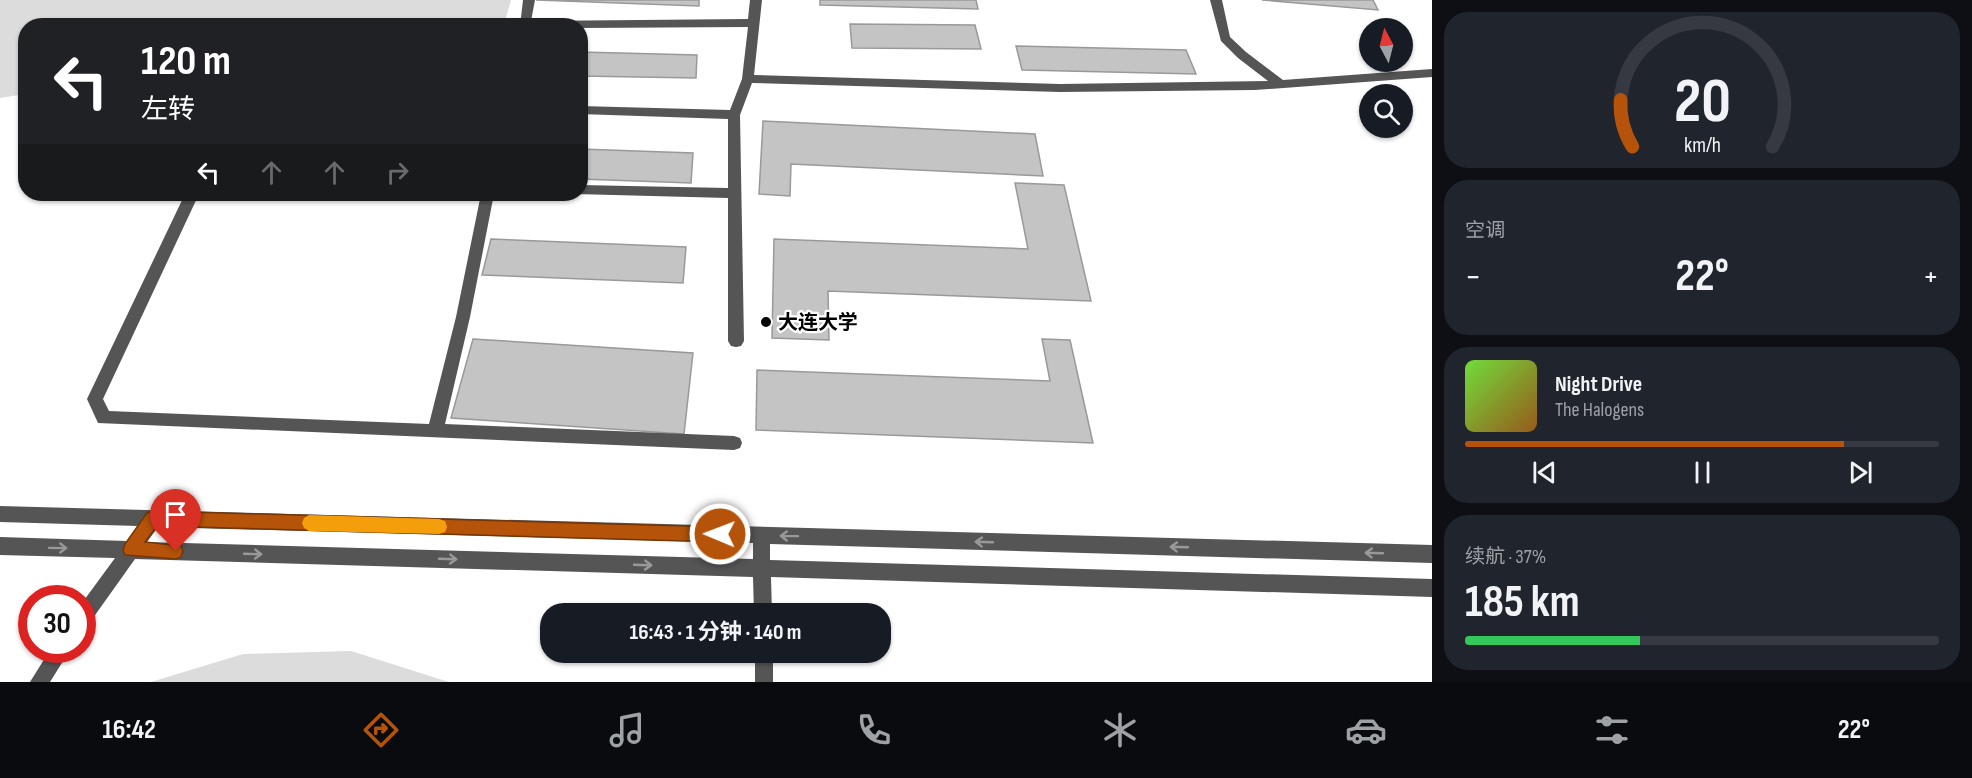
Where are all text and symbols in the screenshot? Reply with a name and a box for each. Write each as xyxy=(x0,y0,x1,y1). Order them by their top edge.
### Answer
north arrow xyxy=(1359,18,1413,72)
map controls xyxy=(1359,18,1413,138)
text: 120 m xyxy=(141,36,231,87)
icon: left xyxy=(42,42,120,120)
text: 20 xyxy=(1673,65,1731,140)
button: search xyxy=(1359,84,1413,138)
text: 左转 xyxy=(141,94,195,126)
text: km/h xyxy=(1683,133,1721,158)
icon: left xyxy=(192,156,225,189)
icon: ahead xyxy=(255,156,288,189)
icon: ahead xyxy=(318,156,351,189)
icon: right xyxy=(381,156,414,189)
text: 空调 xyxy=(1465,219,1505,243)
text: 22° xyxy=(1675,249,1729,304)
text: − xyxy=(1465,257,1481,297)
text: + xyxy=(1923,257,1939,297)
place label: 大连大学 xyxy=(778,311,858,335)
marker: 大连大学 xyxy=(759,315,773,329)
text: Night Drive xyxy=(1555,371,1642,398)
text: The Halogens xyxy=(1555,398,1644,422)
icon: previous xyxy=(1528,456,1561,489)
icon: pause xyxy=(1686,456,1719,489)
icon: next xyxy=(1844,456,1877,489)
pin xyxy=(150,489,201,551)
icon: arrive xyxy=(159,498,192,531)
position arrow xyxy=(688,502,752,566)
one-way arrow xyxy=(779,531,799,542)
one-way arrow xyxy=(974,536,994,547)
one-way arrow xyxy=(1169,541,1189,553)
one-way arrow xyxy=(48,542,68,554)
text: 续航 · 37% xyxy=(1465,545,1546,569)
one-way arrow xyxy=(1364,547,1384,558)
one-way arrow xyxy=(243,548,263,559)
one-way arrow xyxy=(438,554,458,565)
one-way arrow xyxy=(633,559,653,570)
text: 185 km xyxy=(1465,575,1580,630)
speed limit sign: 30 xyxy=(18,585,96,663)
text: 16:43 · 1 分钟 · 140 m xyxy=(630,619,801,646)
icon: directions xyxy=(360,709,402,751)
icon: music xyxy=(606,709,648,751)
icon: phone xyxy=(853,709,895,751)
icon: climate xyxy=(1099,709,1141,751)
icon: car xyxy=(1345,709,1387,751)
icon: filters xyxy=(1591,709,1633,751)
text: 16:42 xyxy=(102,714,156,746)
text: 22° xyxy=(1838,714,1870,746)

